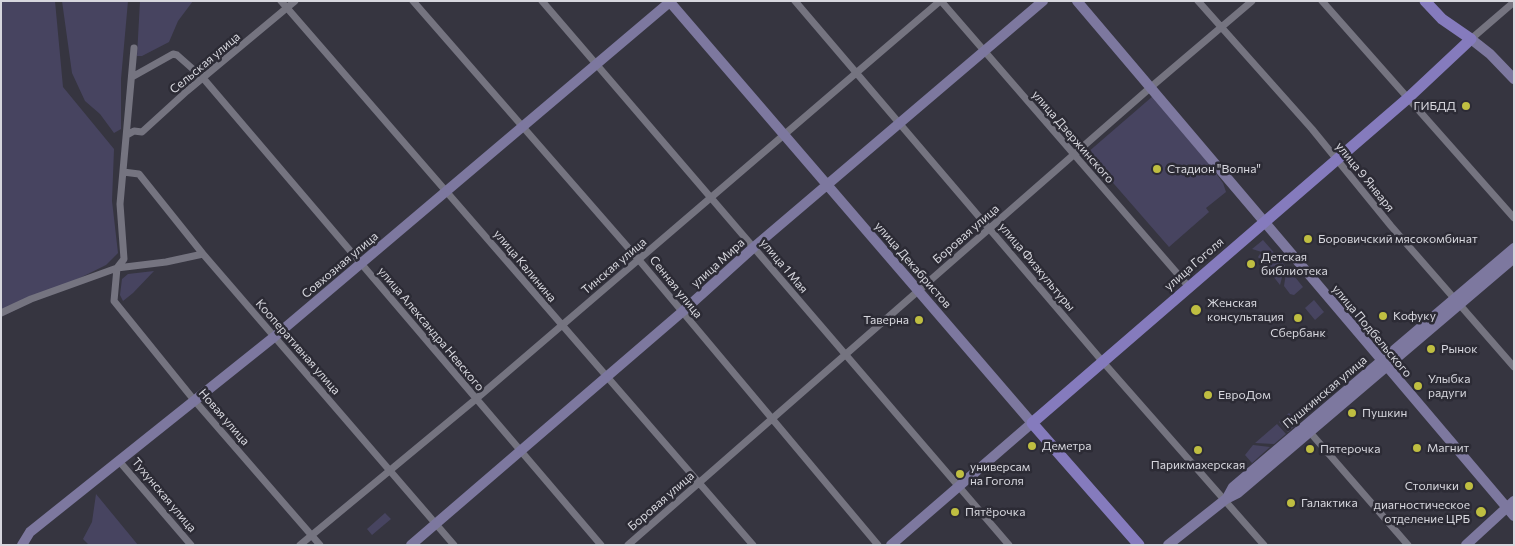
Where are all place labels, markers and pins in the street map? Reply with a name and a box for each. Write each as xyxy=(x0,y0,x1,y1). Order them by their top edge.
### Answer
place label: ГИБДД xyxy=(1414,99,1456,113)
marker: ГИБДД xyxy=(1460,100,1472,112)
place label: Стадион "Волна" xyxy=(1167,162,1261,176)
marker: Стадион "Волна" xyxy=(1151,163,1163,175)
place label: Боровичский мясокомбинат xyxy=(1318,232,1478,246)
marker: Боровичский мясокомбинат xyxy=(1302,233,1314,245)
place label: Детская библиотека xyxy=(1261,250,1328,278)
marker: Детская библиотека xyxy=(1245,258,1257,270)
place label: Женская консультация xyxy=(1207,296,1284,324)
marker: Женская консультация xyxy=(1189,303,1203,317)
place label: Кофуку xyxy=(1393,309,1436,323)
marker: Кофуку xyxy=(1377,310,1389,322)
marker: Сбербанк xyxy=(1292,312,1304,324)
place label: Таверна xyxy=(863,313,909,327)
marker: Таверна xyxy=(913,314,925,326)
place label: Сбербанк xyxy=(1270,326,1326,340)
place label: Рынок xyxy=(1441,342,1478,356)
marker: Рынок xyxy=(1425,343,1437,355)
place label: Улыбка радуги xyxy=(1428,372,1470,400)
marker: Улыбка радуги xyxy=(1412,380,1424,392)
place label: ЕвроДом xyxy=(1218,388,1271,402)
marker: ЕвроДом xyxy=(1202,389,1214,401)
place label: Пушкин xyxy=(1362,406,1407,420)
marker: Пушкин xyxy=(1346,407,1358,419)
place label: Деметра xyxy=(1042,439,1091,453)
marker: Деметра xyxy=(1026,440,1038,452)
place label: Магнит xyxy=(1427,441,1469,455)
place label: Пятерочка xyxy=(1320,442,1380,456)
marker: Магнит xyxy=(1411,442,1423,454)
marker: Пятерочка xyxy=(1304,443,1316,455)
marker: Парикмахерская xyxy=(1192,444,1204,456)
place label: Парикмахерская xyxy=(1151,458,1245,472)
place label: универсам на Гоголя xyxy=(970,460,1030,488)
marker: универсам на Гоголя xyxy=(954,468,966,480)
place label: Столички xyxy=(1405,479,1459,493)
marker: Столички xyxy=(1463,480,1475,492)
place label: Галактика xyxy=(1301,496,1358,510)
marker: Галактика xyxy=(1285,497,1297,509)
place label: диагностическое отделение ЦРБ xyxy=(1374,498,1470,526)
place label: Пятёрочка xyxy=(965,505,1025,519)
marker: диагностическое отделение ЦРБ xyxy=(1474,505,1488,519)
marker: Пятёрочка xyxy=(949,506,961,518)

